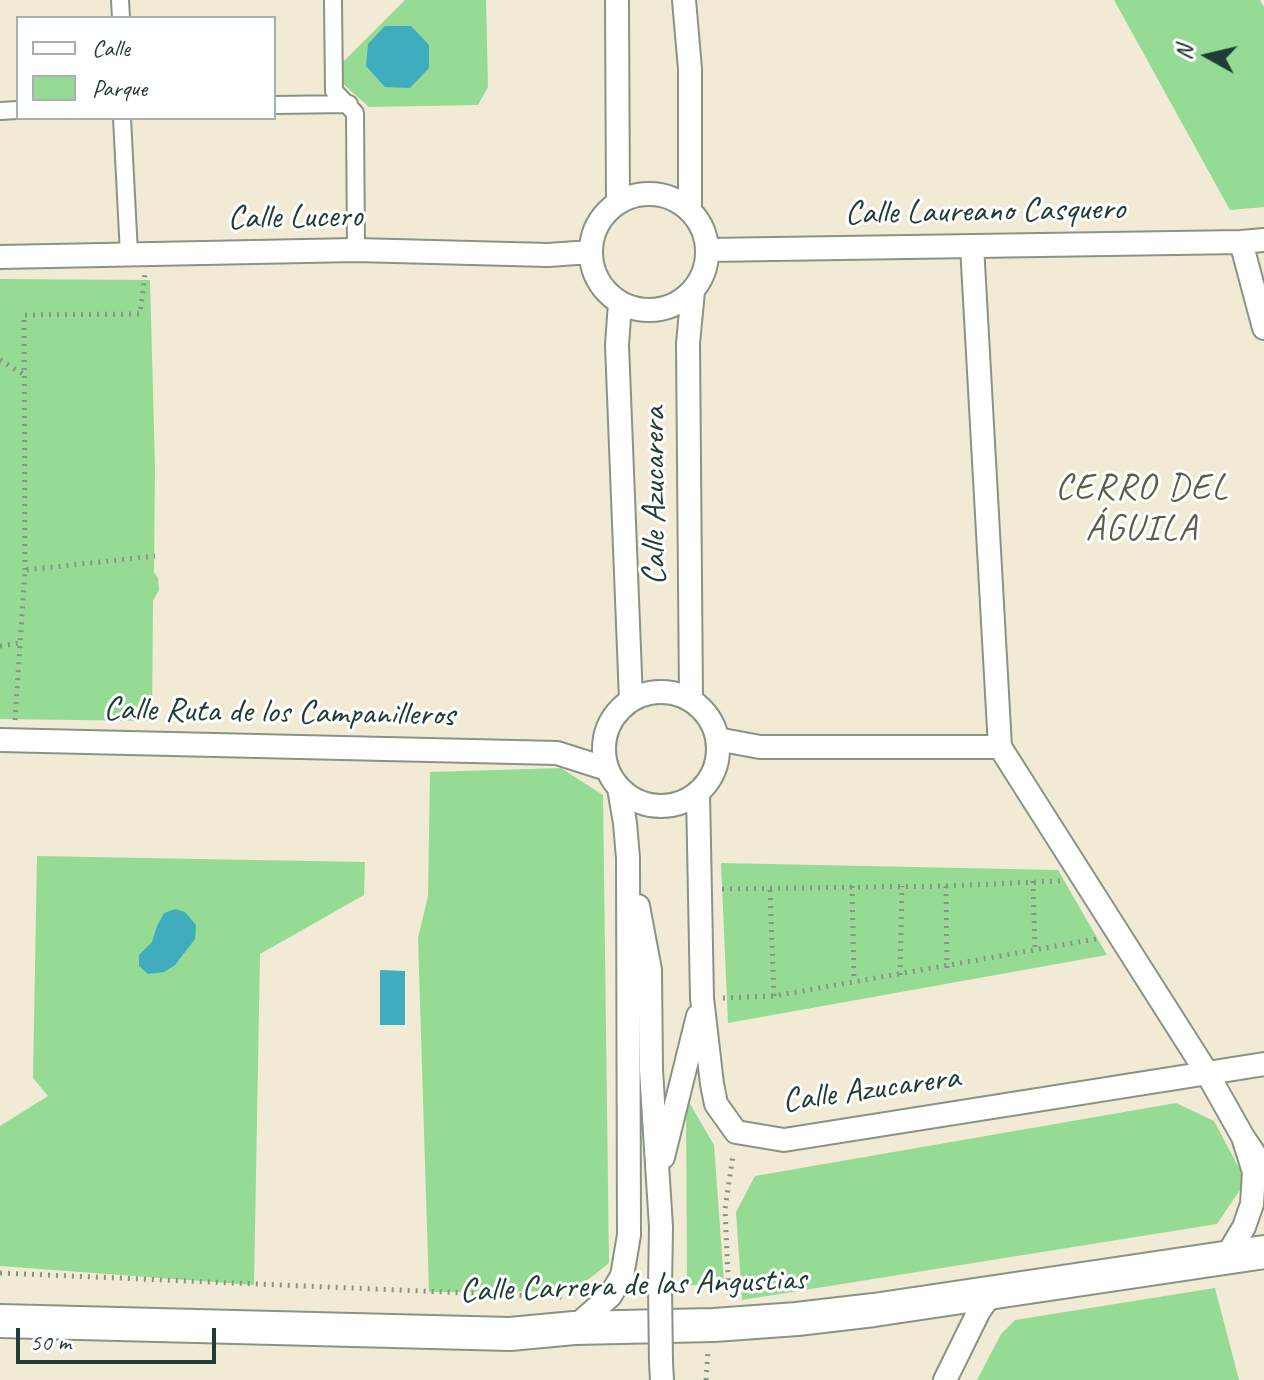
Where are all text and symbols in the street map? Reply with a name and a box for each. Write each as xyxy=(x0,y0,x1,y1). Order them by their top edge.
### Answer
legend xyxy=(16,16,276,120)
north arrow xyxy=(1168,16,1248,96)
text: Calle xyxy=(92,33,130,63)
text: N xyxy=(1169,44,1199,61)
text: Parque xyxy=(92,73,147,103)
street label: Calle Laureano Casquero xyxy=(844,189,1126,235)
street label: Calle Lucero xyxy=(227,196,363,240)
street label: Calle Azucarera xyxy=(635,407,675,585)
district label: CERRO DEL ÁGUILA xyxy=(1057,467,1227,552)
street label: Calle Ruta de los Campanilleros xyxy=(103,690,455,736)
street label: Calle Azucarera xyxy=(780,1057,962,1123)
street label: Calle Carrera de las Angustias xyxy=(459,1260,807,1312)
scale bar xyxy=(20,1312,220,1362)
text: 50 m xyxy=(30,1327,71,1357)

